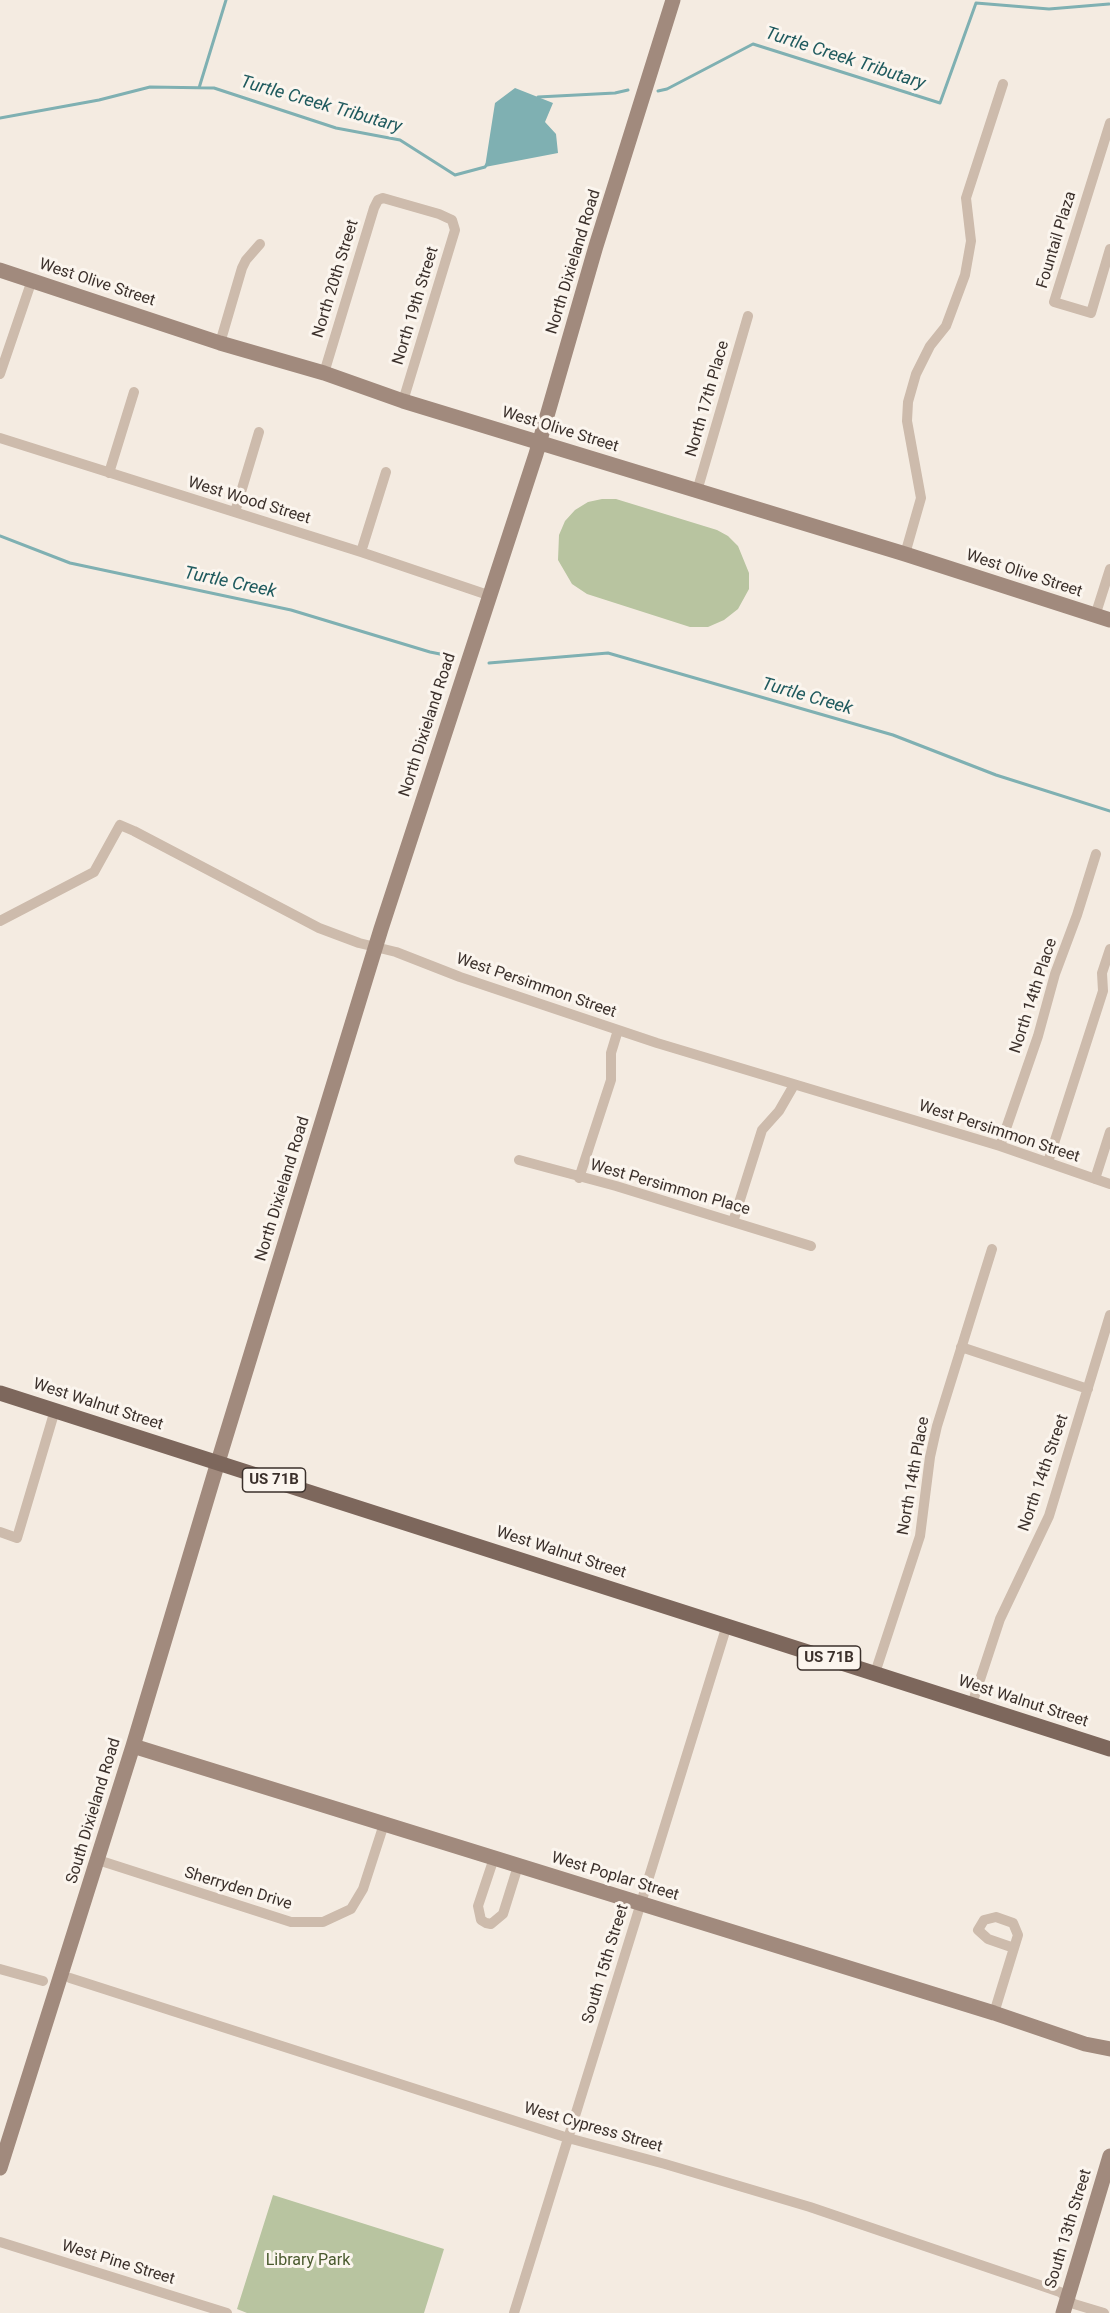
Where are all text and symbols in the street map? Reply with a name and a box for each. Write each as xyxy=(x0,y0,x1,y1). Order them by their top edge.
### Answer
water label: Turtle Creek Tributary xyxy=(762,23,928,95)
water label: Turtle Creek Tributary xyxy=(238,72,404,138)
street label: North Dixieland Road xyxy=(543,187,605,337)
street label: Fountail Plaza xyxy=(1033,189,1081,291)
street label: North 20th Street xyxy=(309,218,363,340)
street label: North 19th Street xyxy=(389,245,443,367)
street label: West Olive Street xyxy=(36,255,158,311)
street label: North 17th Place xyxy=(682,339,734,459)
street label: West Olive Street xyxy=(499,403,621,457)
street label: West Wood Street xyxy=(185,473,313,529)
street label: West Olive Street xyxy=(963,546,1085,602)
water label: Turtle Creek xyxy=(182,563,278,603)
street label: North Dixieland Road xyxy=(396,651,460,799)
water label: Turtle Creek xyxy=(759,674,855,720)
street label: North 14th Place xyxy=(1006,936,1062,1056)
street label: West Persimmon Street xyxy=(453,950,619,1022)
street label: West Persimmon Street xyxy=(916,1097,1082,1167)
street label: North Dixieland Road xyxy=(252,1114,314,1264)
street label: West Persimmon Place xyxy=(588,1156,752,1220)
street label: West Walnut Street xyxy=(31,1375,165,1435)
street label: North 14th Street xyxy=(1015,1412,1073,1534)
street label: North 14th Place xyxy=(894,1415,934,1537)
road number: US 71B xyxy=(242,1468,306,1492)
street label: West Walnut Street xyxy=(494,1523,628,1583)
road number: US 71B xyxy=(798,1646,860,1670)
street label: West Walnut Street xyxy=(956,1672,1090,1732)
street label: South Dixieland Road xyxy=(63,1736,125,1886)
street label: West Poplar Street xyxy=(549,1848,681,1906)
street label: Sherryden Drive xyxy=(182,1864,294,1914)
street label: South 15th Street xyxy=(579,1902,633,2026)
street label: West Cypress Street xyxy=(521,2099,665,2157)
street label: South 13th Street xyxy=(1042,2167,1096,2291)
street label: West Pine Street xyxy=(59,2237,177,2289)
park label: Library Park xyxy=(266,2251,350,2271)

